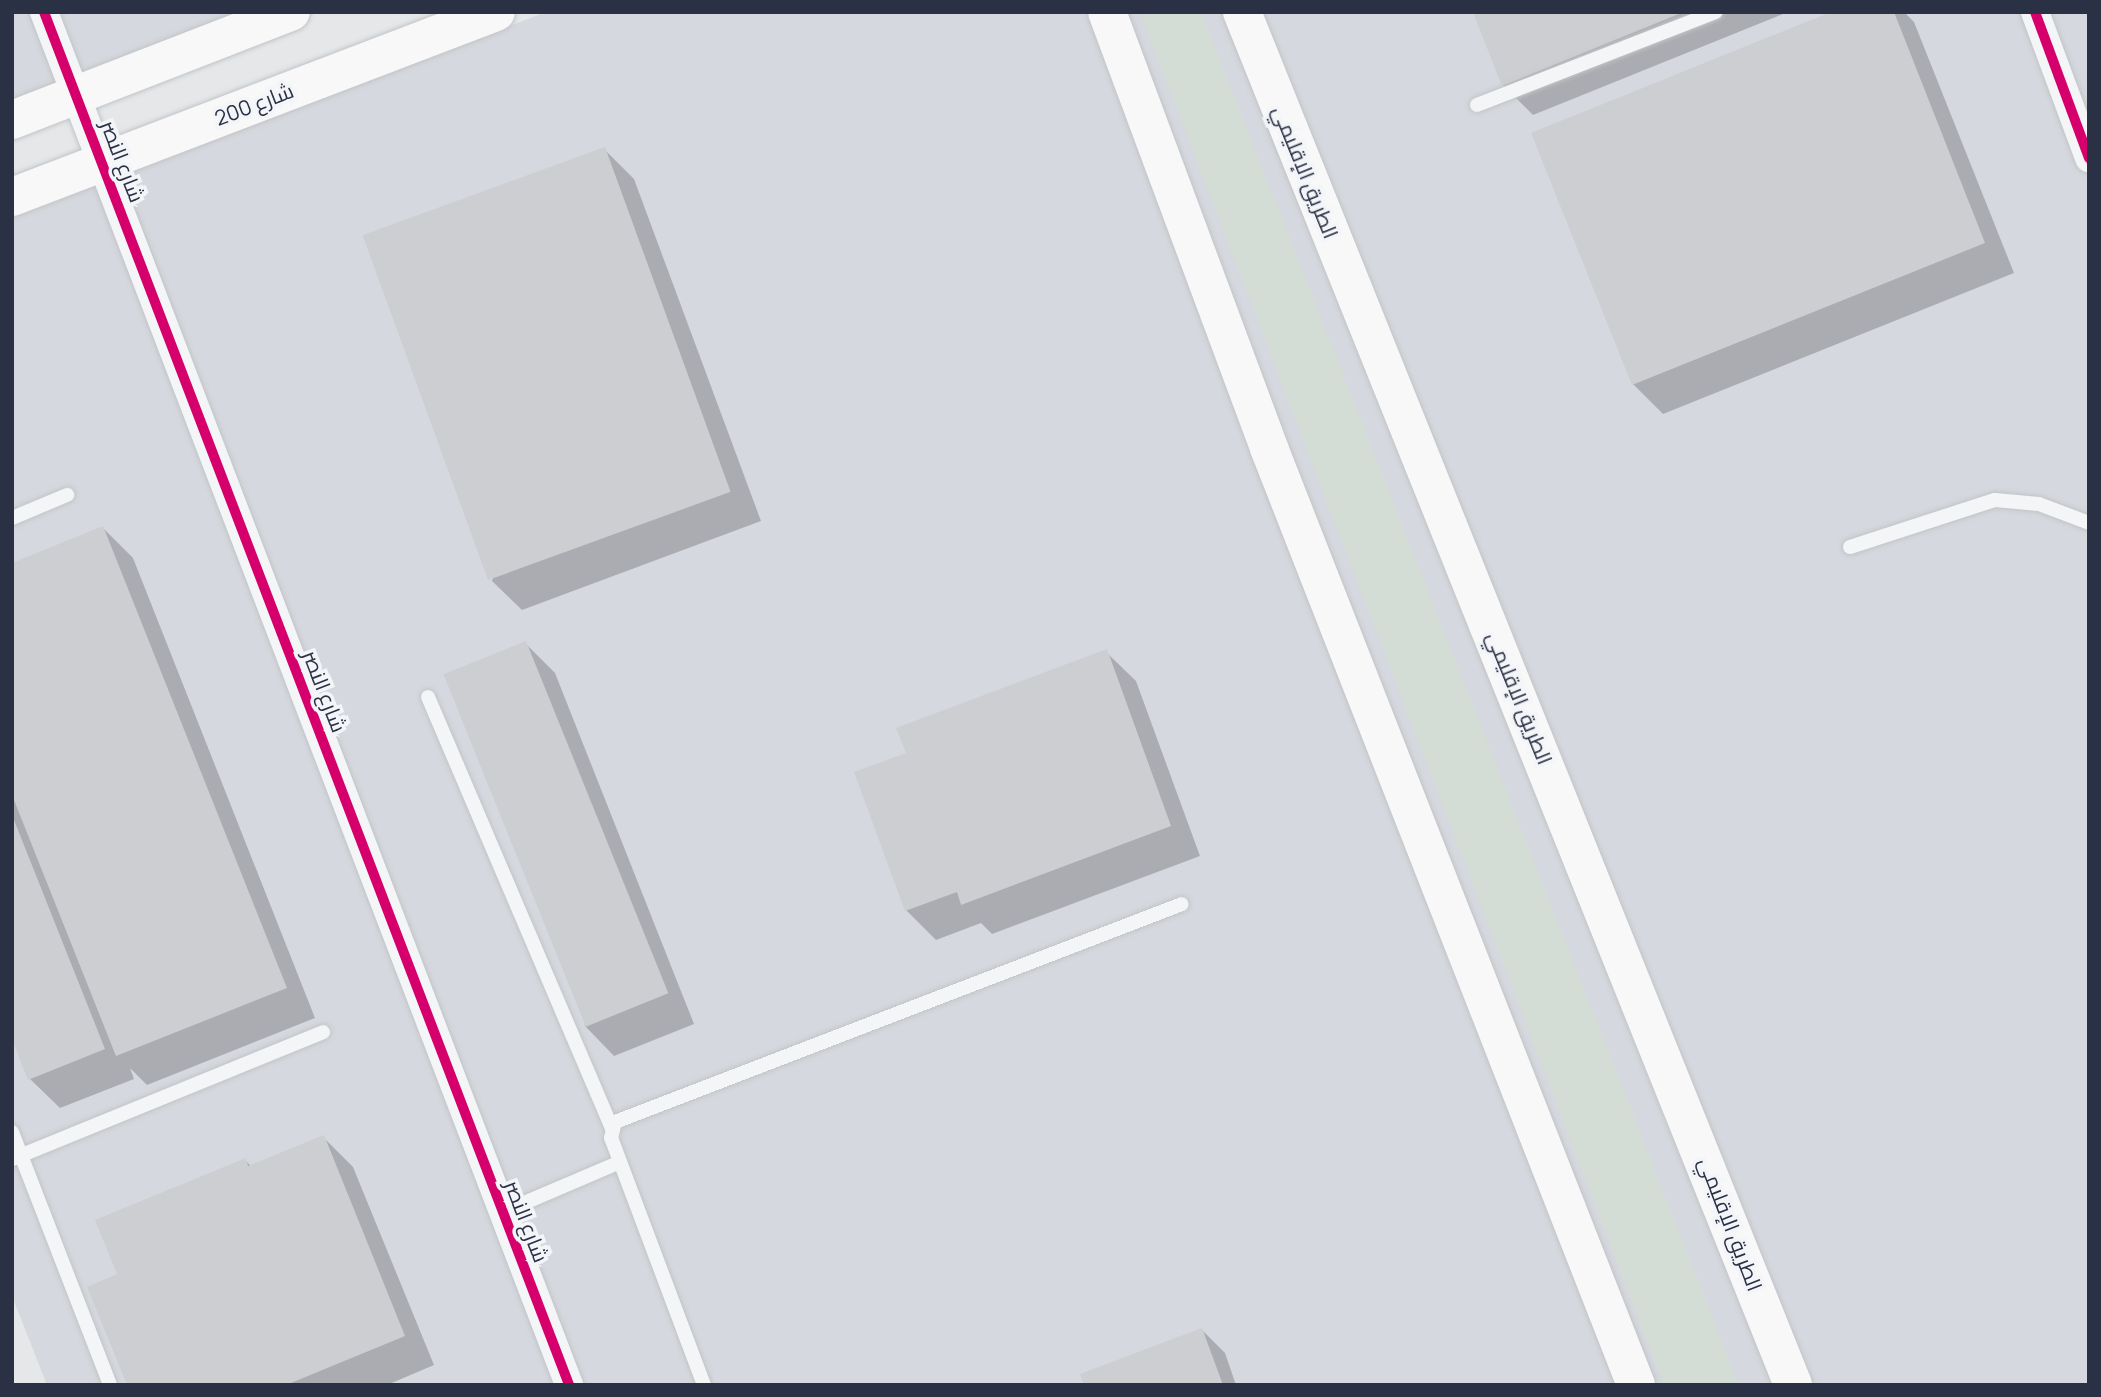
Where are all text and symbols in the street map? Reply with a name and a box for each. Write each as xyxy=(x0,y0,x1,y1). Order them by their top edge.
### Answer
street label: شارع 200 xyxy=(211,77,297,131)
street label: الطريق الإقليمي xyxy=(1268,102,1344,242)
street label: شارع النصر xyxy=(96,116,150,206)
street label: الطريق الإقليمي xyxy=(1482,628,1558,768)
street label: شارع النصر xyxy=(298,646,352,736)
street label: الطريق الإقليمي xyxy=(1694,1154,1768,1294)
street label: شارع النصر xyxy=(500,1176,554,1266)

